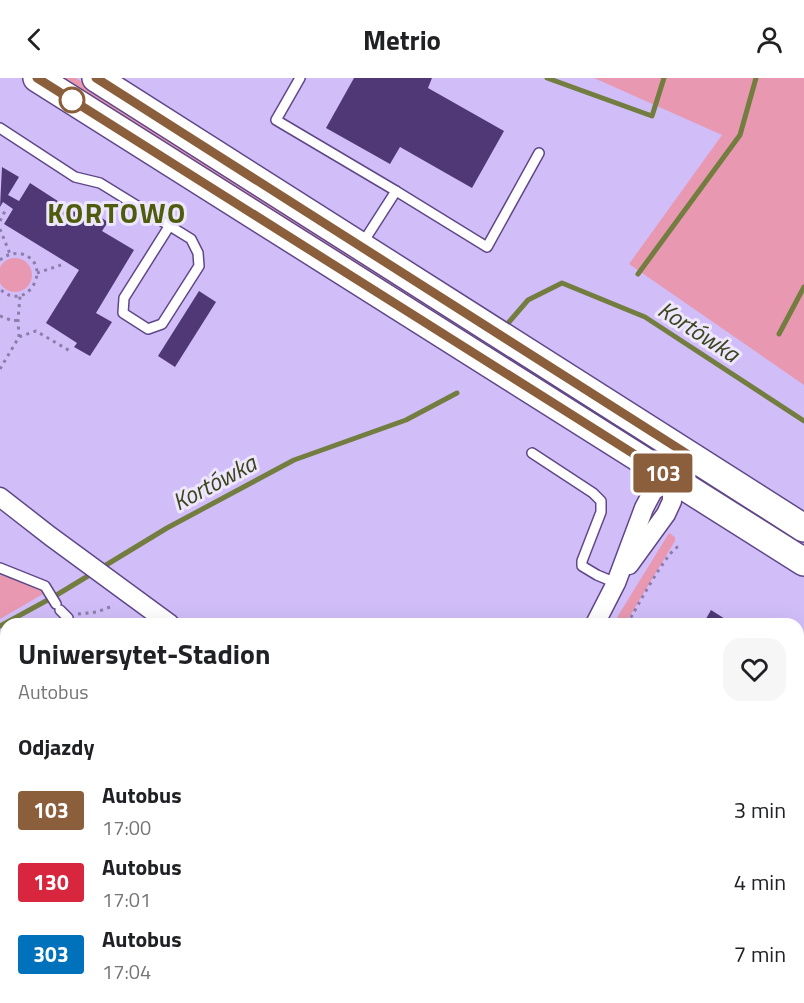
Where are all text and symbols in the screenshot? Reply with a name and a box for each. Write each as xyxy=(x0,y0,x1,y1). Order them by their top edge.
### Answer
text: Metrio xyxy=(363,19,441,60)
icon: back xyxy=(18,23,51,56)
icon: person xyxy=(753,23,786,56)
unlabelled marker xyxy=(59,87,85,113)
district label: KORTOWO xyxy=(47,191,187,234)
water label: Kortówka xyxy=(651,291,748,372)
water label: Kortówka xyxy=(166,444,264,519)
line badge: 103 xyxy=(628,454,698,492)
text: 103 xyxy=(645,457,681,489)
text: Uniwersytet-Stadion xyxy=(18,632,270,675)
button: heart xyxy=(723,638,786,701)
text: Autobus xyxy=(18,676,89,707)
text: Odjazdy xyxy=(18,730,94,764)
text: Autobus xyxy=(102,778,182,812)
text: 3 min xyxy=(734,793,786,827)
text: 103 xyxy=(33,794,69,826)
text: 17:00 xyxy=(102,812,151,843)
text: Autobus xyxy=(102,850,182,884)
text: 4 min xyxy=(734,865,786,899)
text: 130 xyxy=(33,866,69,898)
text: 17:01 xyxy=(102,884,151,915)
text: Autobus xyxy=(102,922,182,956)
text: 7 min xyxy=(734,937,786,971)
text: 303 xyxy=(33,938,69,970)
text: 17:04 xyxy=(102,956,151,987)

